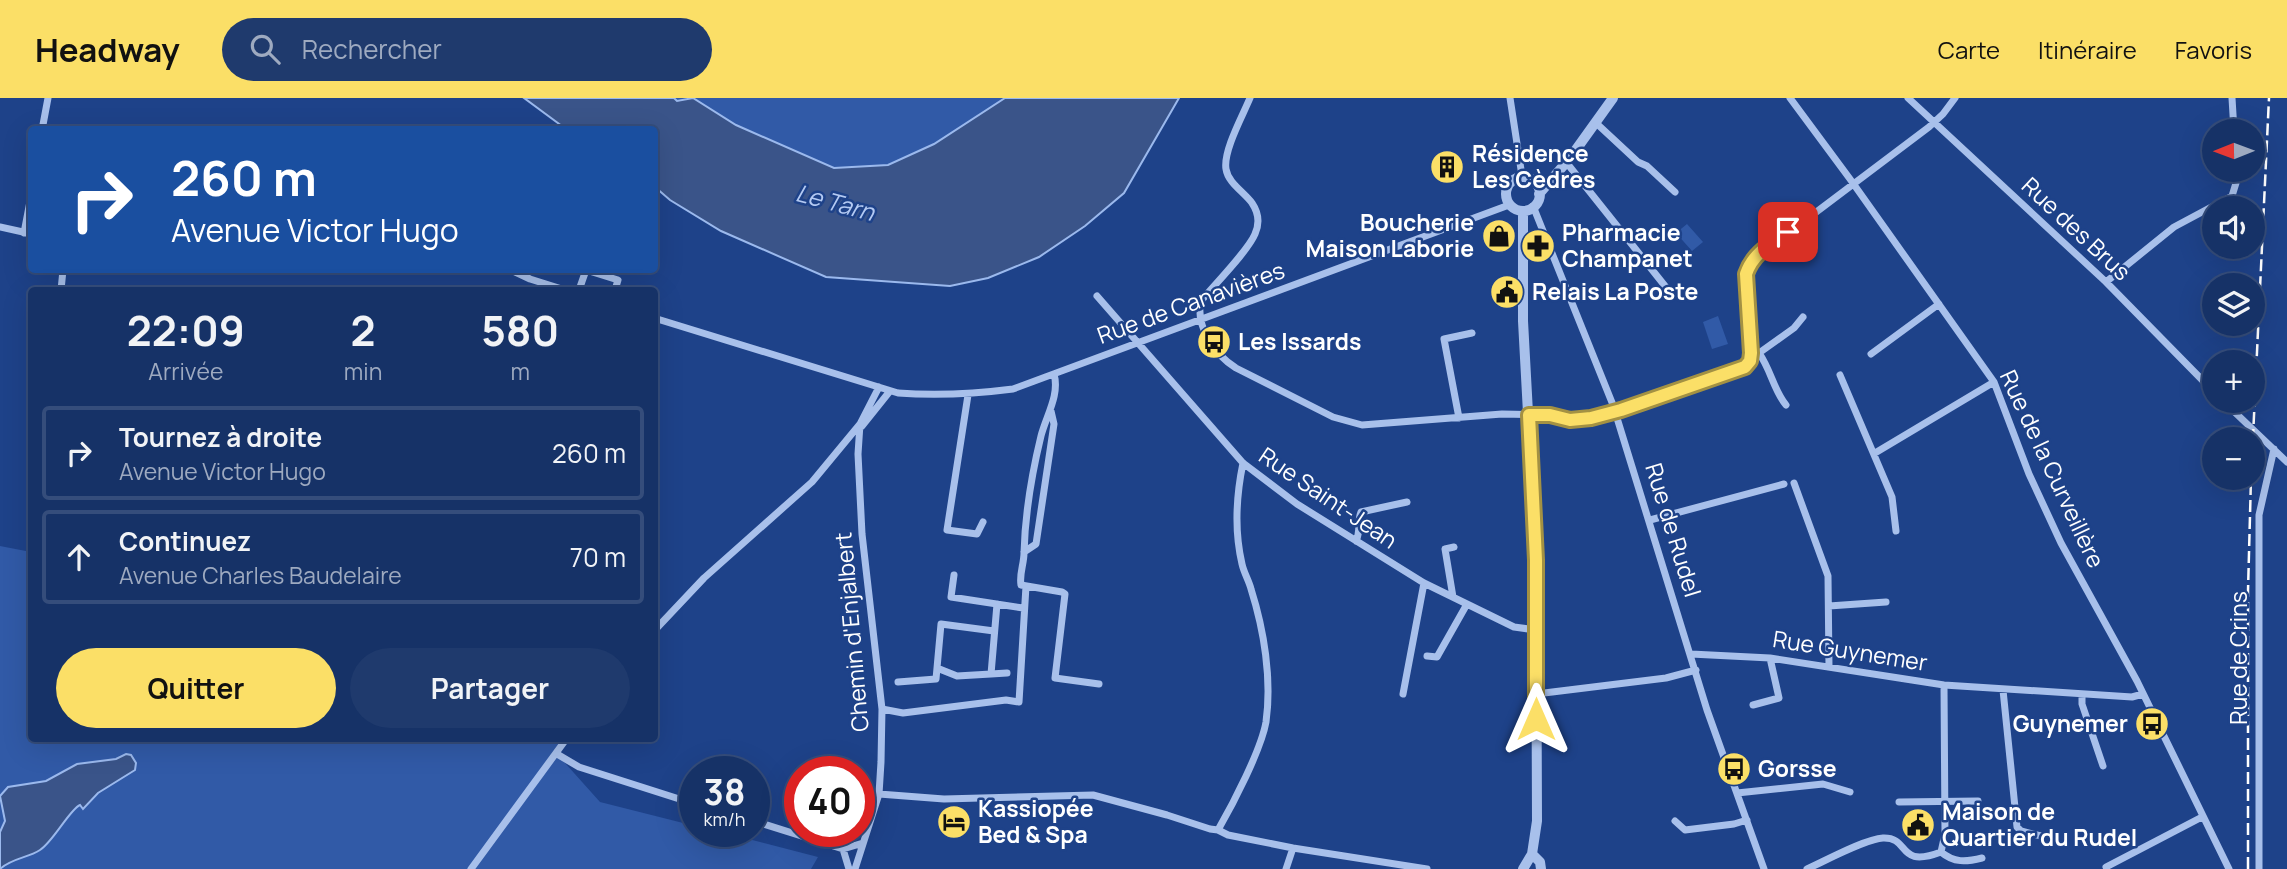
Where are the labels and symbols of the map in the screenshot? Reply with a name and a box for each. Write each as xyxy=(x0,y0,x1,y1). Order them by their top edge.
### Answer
north arrow xyxy=(2202,119,2264,182)
place label: Résidence Les Cèdres xyxy=(1472,137,1595,195)
building icon: Résidence Les Cèdres xyxy=(1428,148,1466,186)
street label: Rue des Brus xyxy=(2015,169,2138,287)
water label: Le Tarn xyxy=(792,175,879,228)
pin xyxy=(1758,202,1818,262)
place label: Boucherie Maison Laborie xyxy=(1306,206,1474,264)
place label: Pharmacie Champanet xyxy=(1562,216,1693,274)
shop icon: Boucherie Maison Laborie xyxy=(1480,217,1518,255)
pharmacy icon: Pharmacie Champanet xyxy=(1519,227,1557,265)
street label: Rue de Canavières xyxy=(1093,253,1289,351)
public building icon: Relais La Poste xyxy=(1488,273,1526,311)
place label: Relais La Poste xyxy=(1532,275,1699,307)
bus stop icon: Les Issards xyxy=(1195,323,1233,361)
place label: Les Issards xyxy=(1238,325,1361,357)
street label: Rue de la Curveillère xyxy=(1993,364,2113,573)
street label: Rue Saint-Jean xyxy=(1253,439,1404,555)
street label: Rue de Rudel xyxy=(1638,459,1710,601)
street label: Chemin d'Enjalbert xyxy=(826,531,876,733)
street label: Rue de Crins xyxy=(2222,591,2254,725)
street label: Rue Guynemer xyxy=(1771,622,1930,678)
position arrow xyxy=(1499,682,1573,756)
bus stop icon: Guynemer xyxy=(2133,705,2171,743)
place label: Guynemer xyxy=(2013,707,2128,739)
bus stop icon: Gorsse xyxy=(1715,750,1753,788)
place label: Gorsse xyxy=(1758,752,1837,784)
speed limit sign: 40 xyxy=(784,756,875,847)
place label: Kassiopée Bed & Spa xyxy=(978,792,1094,850)
place label: Maison de Quartier du Rudel xyxy=(1942,795,2137,853)
hotel icon: Kassiopée Bed & Spa xyxy=(935,803,973,841)
public building icon: Maison de Quartier du Rudel xyxy=(1899,806,1937,844)

